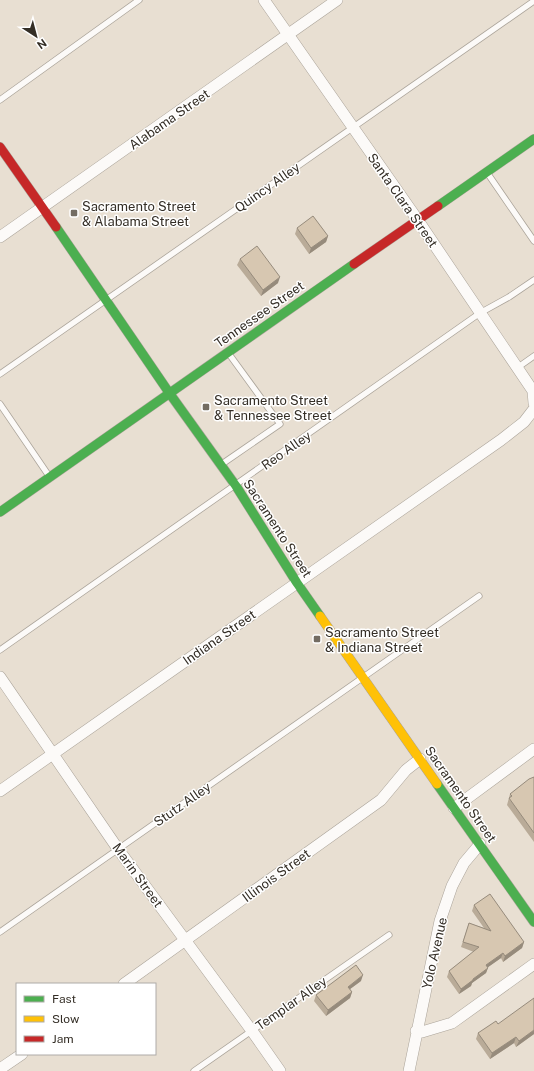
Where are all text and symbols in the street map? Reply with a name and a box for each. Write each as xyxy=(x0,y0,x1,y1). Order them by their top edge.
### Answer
north arrow xyxy=(16,16,56,56)
text: N xyxy=(35,37,49,51)
street label: Alabama Street xyxy=(126,86,212,153)
street label: Santa Clara Street xyxy=(364,150,441,250)
street label: Quincy Alley xyxy=(232,159,303,215)
place label: Sacramento Street & Alabama Street xyxy=(82,199,196,229)
marker: Sacramento Street & Alabama Street xyxy=(69,208,79,218)
street label: Tennessee Street xyxy=(212,278,307,351)
place label: Sacramento Street & Tennessee Street xyxy=(214,393,332,423)
marker: Sacramento Street & Tennessee Street xyxy=(201,402,211,412)
street label: Reo Alley xyxy=(259,428,314,473)
street label: Sacramento Street xyxy=(240,476,315,580)
street label: Indiana Street xyxy=(180,607,258,668)
place label: Sacramento Street & Indiana Street xyxy=(325,625,439,655)
marker: Sacramento Street & Indiana Street xyxy=(312,634,322,644)
street label: Sacramento Street xyxy=(422,743,499,845)
street label: Stutz Alley xyxy=(151,779,214,830)
street label: Marin Street xyxy=(109,840,166,910)
street label: Illinois Street xyxy=(239,846,313,905)
street label: Yolo Avenue xyxy=(419,916,450,990)
street label: Templar Alley xyxy=(253,973,330,1033)
legend xyxy=(16,983,156,1055)
text: Fast xyxy=(52,992,77,1006)
text: Slow xyxy=(52,1012,80,1026)
text: Jam xyxy=(52,1032,74,1046)

